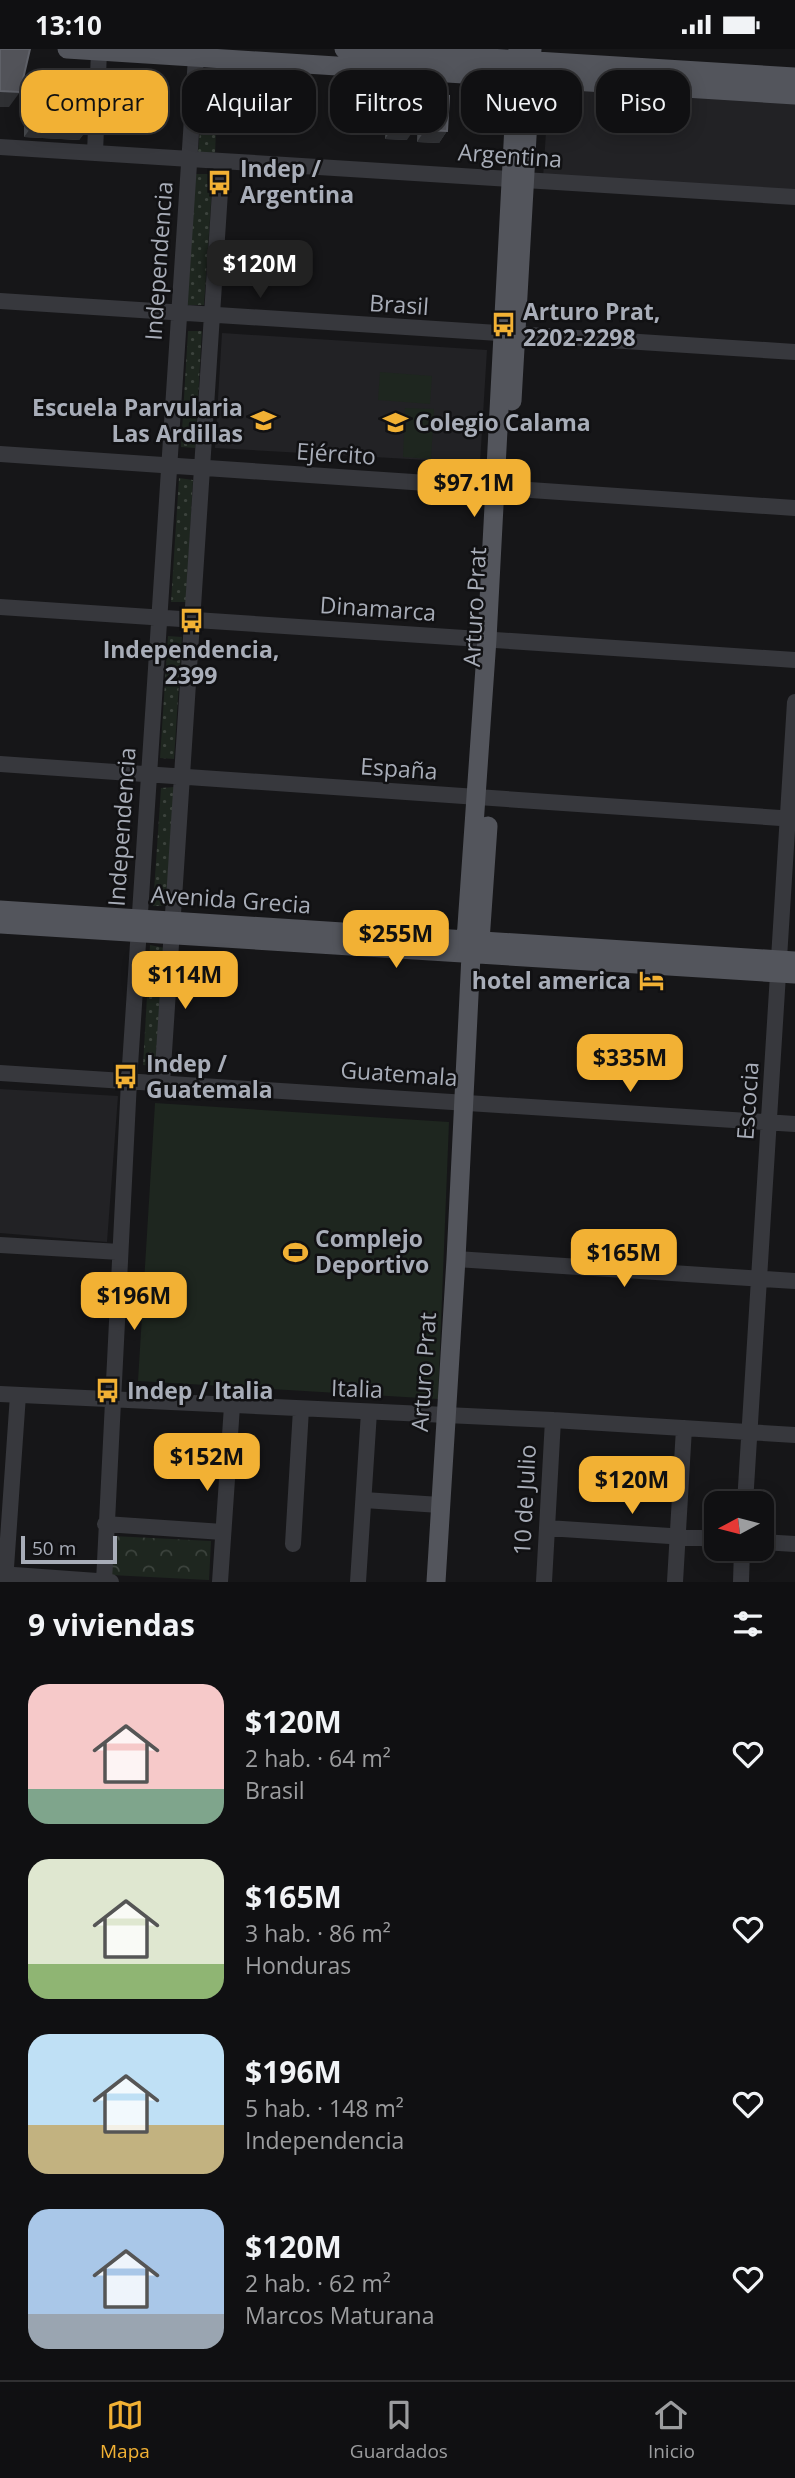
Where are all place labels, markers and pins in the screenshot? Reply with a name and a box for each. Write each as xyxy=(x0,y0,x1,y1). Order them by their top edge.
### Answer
place label: Indep / Argentina xyxy=(240,152,354,210)
bus stop icon: Indep / Argentina xyxy=(206,168,234,196)
pin: $120M xyxy=(211,240,309,300)
place label: Arturo Prat, 2202-2298 xyxy=(523,295,660,353)
bus stop icon: Arturo Prat, 2202-2298 xyxy=(489,311,517,339)
place label: Escuela Parvularia Las Ardillas xyxy=(32,391,243,449)
place label: Colegio Calama xyxy=(415,406,591,438)
school or university icon: Escuela Parvularia Las Ardillas xyxy=(249,407,277,435)
school or university icon: Colegio Calama xyxy=(381,409,409,437)
pin: $97.1M xyxy=(417,459,531,519)
bus stop icon: Independencia, 2399 xyxy=(177,606,205,634)
place label: Independencia, 2399 xyxy=(103,633,279,691)
pin: $255M xyxy=(347,911,445,970)
pin: $114M xyxy=(136,951,234,1011)
place label: hotel america xyxy=(472,964,631,996)
hotel icon: hotel america xyxy=(637,967,665,995)
pin: $335M xyxy=(581,1035,679,1094)
place label: Indep / Guatemala xyxy=(146,1047,273,1105)
bus stop icon: Indep / Guatemala xyxy=(112,1063,140,1091)
place label: Complejo Deportivo xyxy=(315,1222,429,1280)
pin: $165M xyxy=(575,1229,673,1289)
sports icon: Complejo Deportivo xyxy=(281,1238,309,1266)
pin: $196M xyxy=(85,1273,183,1332)
place label: Indep / Italia xyxy=(127,1374,273,1406)
bus stop icon: Indep / Italia xyxy=(93,1377,121,1405)
pin: $152M xyxy=(158,1433,256,1493)
pin: $120M xyxy=(583,1457,681,1516)

